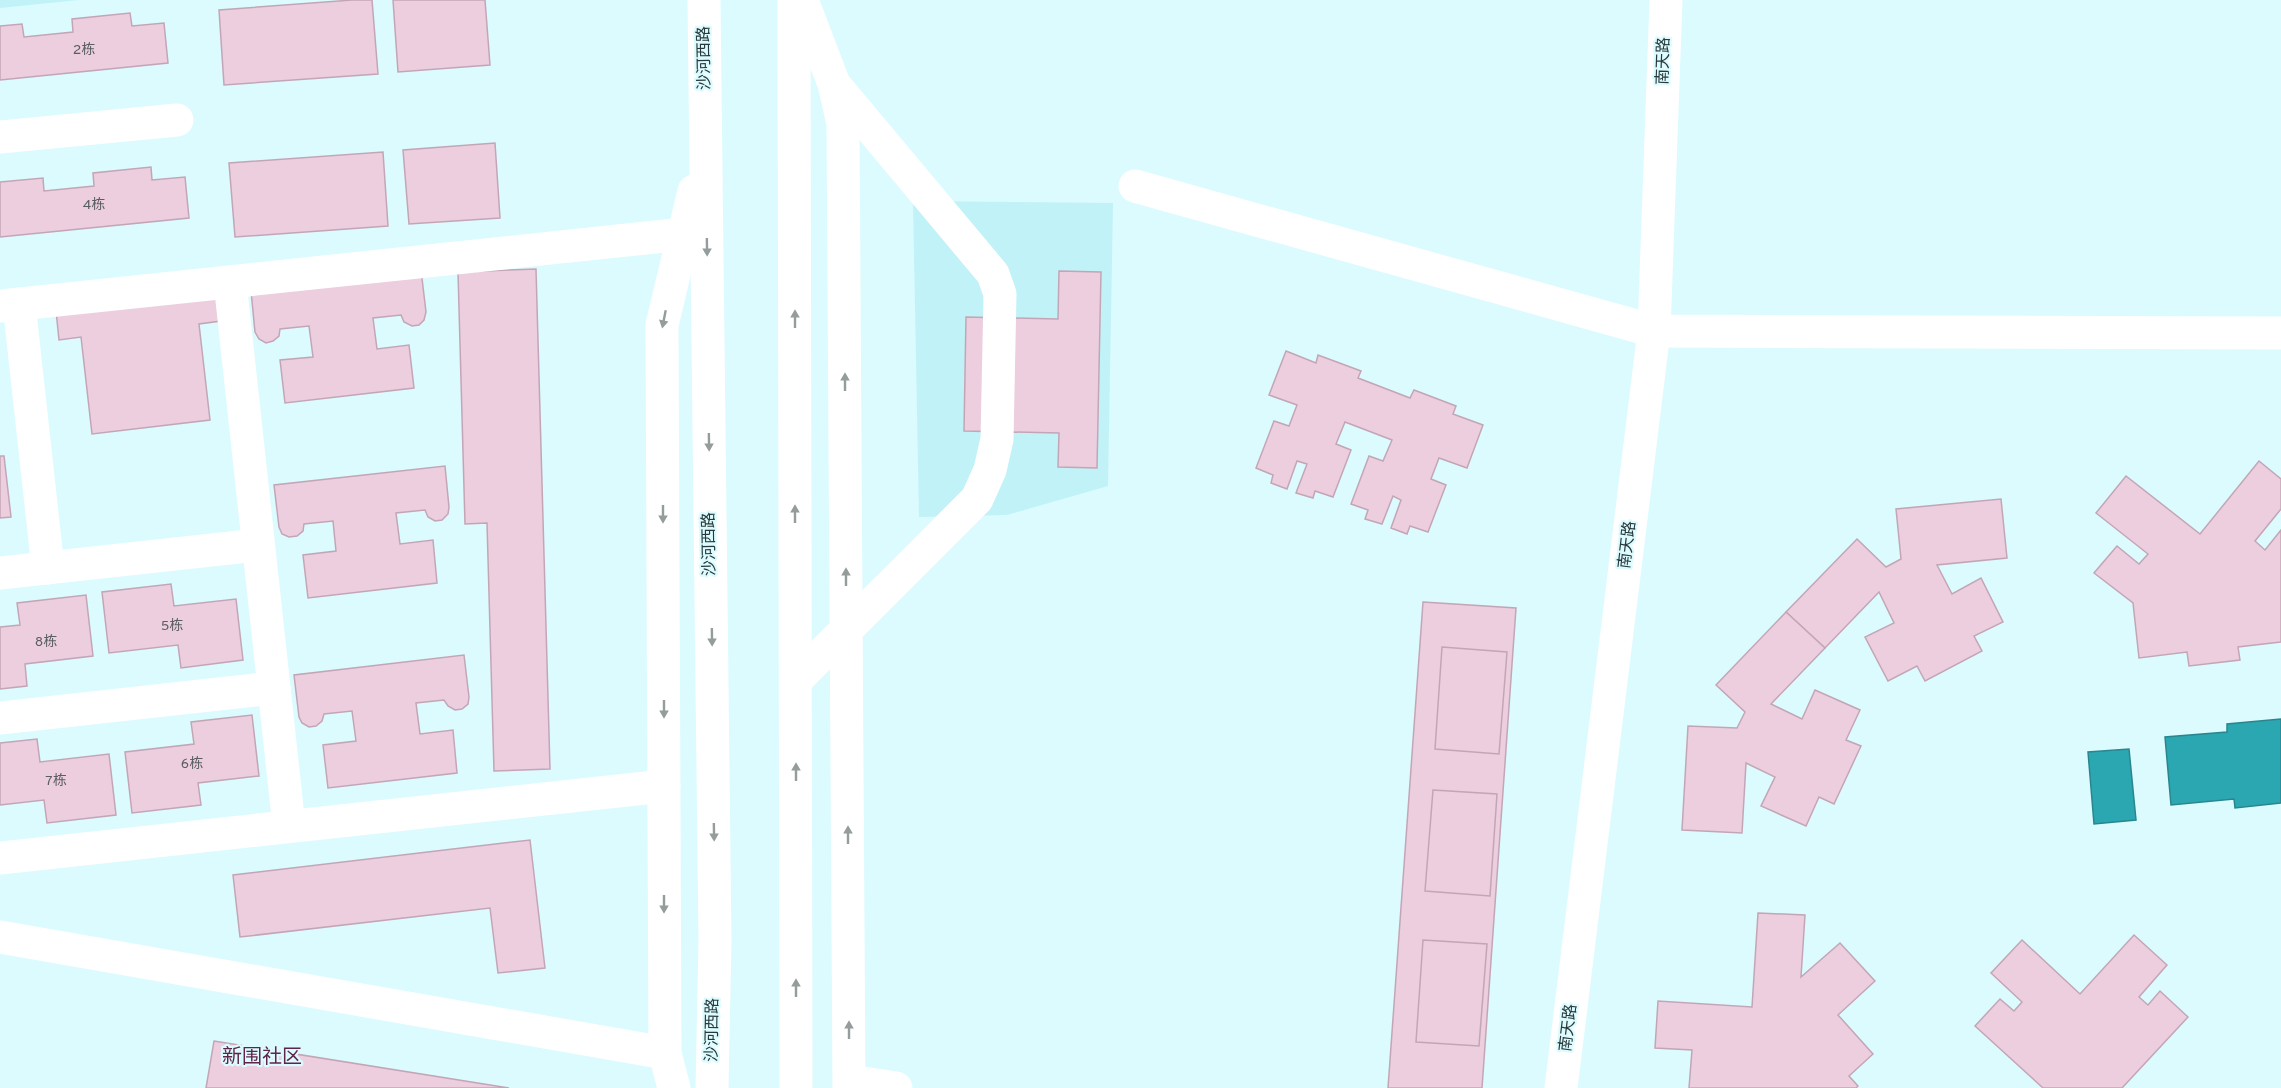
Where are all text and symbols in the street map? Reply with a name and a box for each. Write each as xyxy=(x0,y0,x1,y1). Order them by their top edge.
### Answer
street label: 沙河西路 xyxy=(694,26,716,90)
street label: 南天路 xyxy=(1653,37,1675,85)
house number: 2栋 xyxy=(73,41,95,59)
house number: 4栋 xyxy=(83,196,105,214)
one-way arrow xyxy=(702,238,712,257)
one-way arrow xyxy=(790,309,800,328)
one-way arrow xyxy=(659,310,668,329)
one-way arrow xyxy=(840,372,850,391)
one-way arrow xyxy=(704,433,714,452)
one-way arrow xyxy=(658,504,668,523)
one-way arrow xyxy=(790,504,800,523)
street label: 沙河西路 xyxy=(699,512,721,576)
street label: 南天路 xyxy=(1615,520,1641,570)
one-way arrow xyxy=(841,567,851,586)
house number: 5栋 xyxy=(161,617,183,635)
one-way arrow xyxy=(707,628,716,647)
house number: 8栋 xyxy=(35,633,57,651)
one-way arrow xyxy=(659,699,669,718)
house number: 6栋 xyxy=(181,755,203,773)
one-way arrow xyxy=(791,762,801,781)
house number: 7栋 xyxy=(45,772,67,790)
one-way arrow xyxy=(709,823,719,842)
one-way arrow xyxy=(843,825,853,844)
one-way arrow xyxy=(659,894,669,913)
one-way arrow xyxy=(791,978,801,997)
street label: 沙河西路 xyxy=(702,998,724,1062)
street label: 南天路 xyxy=(1556,1003,1582,1053)
one-way arrow xyxy=(845,1020,854,1039)
district label: 新围社区 xyxy=(222,1045,302,1071)

